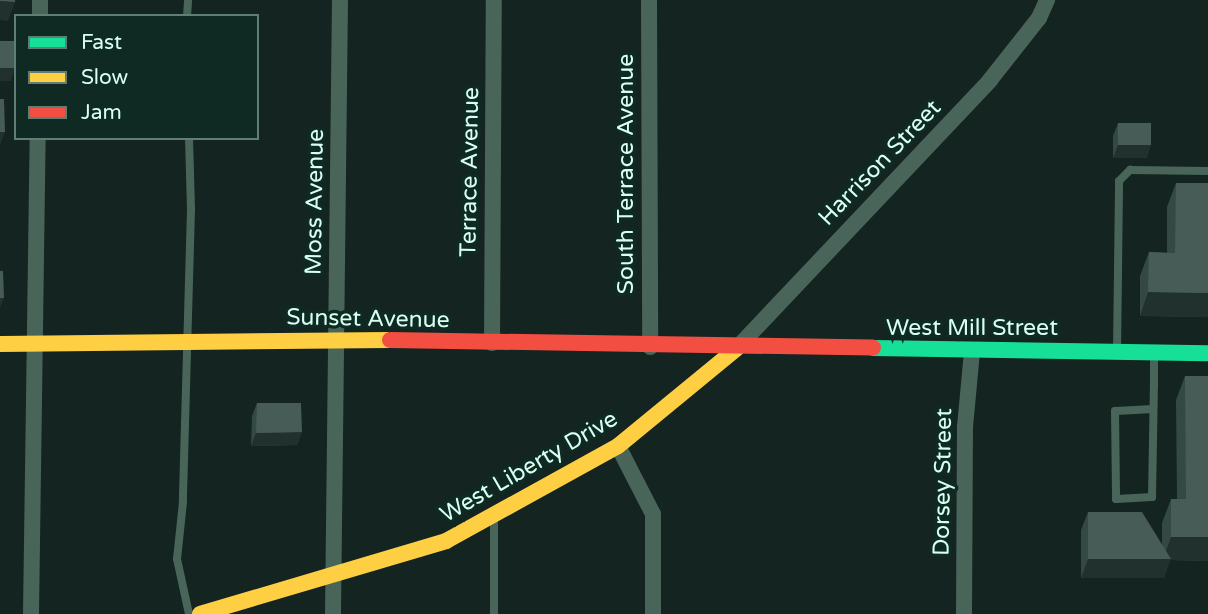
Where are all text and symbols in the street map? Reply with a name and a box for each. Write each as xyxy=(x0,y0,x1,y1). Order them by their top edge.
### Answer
legend xyxy=(14,14,259,140)
text: Fast xyxy=(81,30,122,55)
street label: South Terrace Avenue xyxy=(612,54,640,294)
text: Slow xyxy=(81,65,128,90)
street label: Terrace Avenue xyxy=(455,87,485,257)
street label: Harrison Street xyxy=(813,94,947,232)
text: Jam xyxy=(81,100,122,125)
street label: Moss Avenue xyxy=(300,129,330,275)
street label: Sunset Avenue xyxy=(286,304,450,334)
street label: West Mill Street xyxy=(886,314,1058,342)
street label: West Liberty Drive xyxy=(436,405,622,529)
street label: Dorsey Street xyxy=(928,408,958,556)

